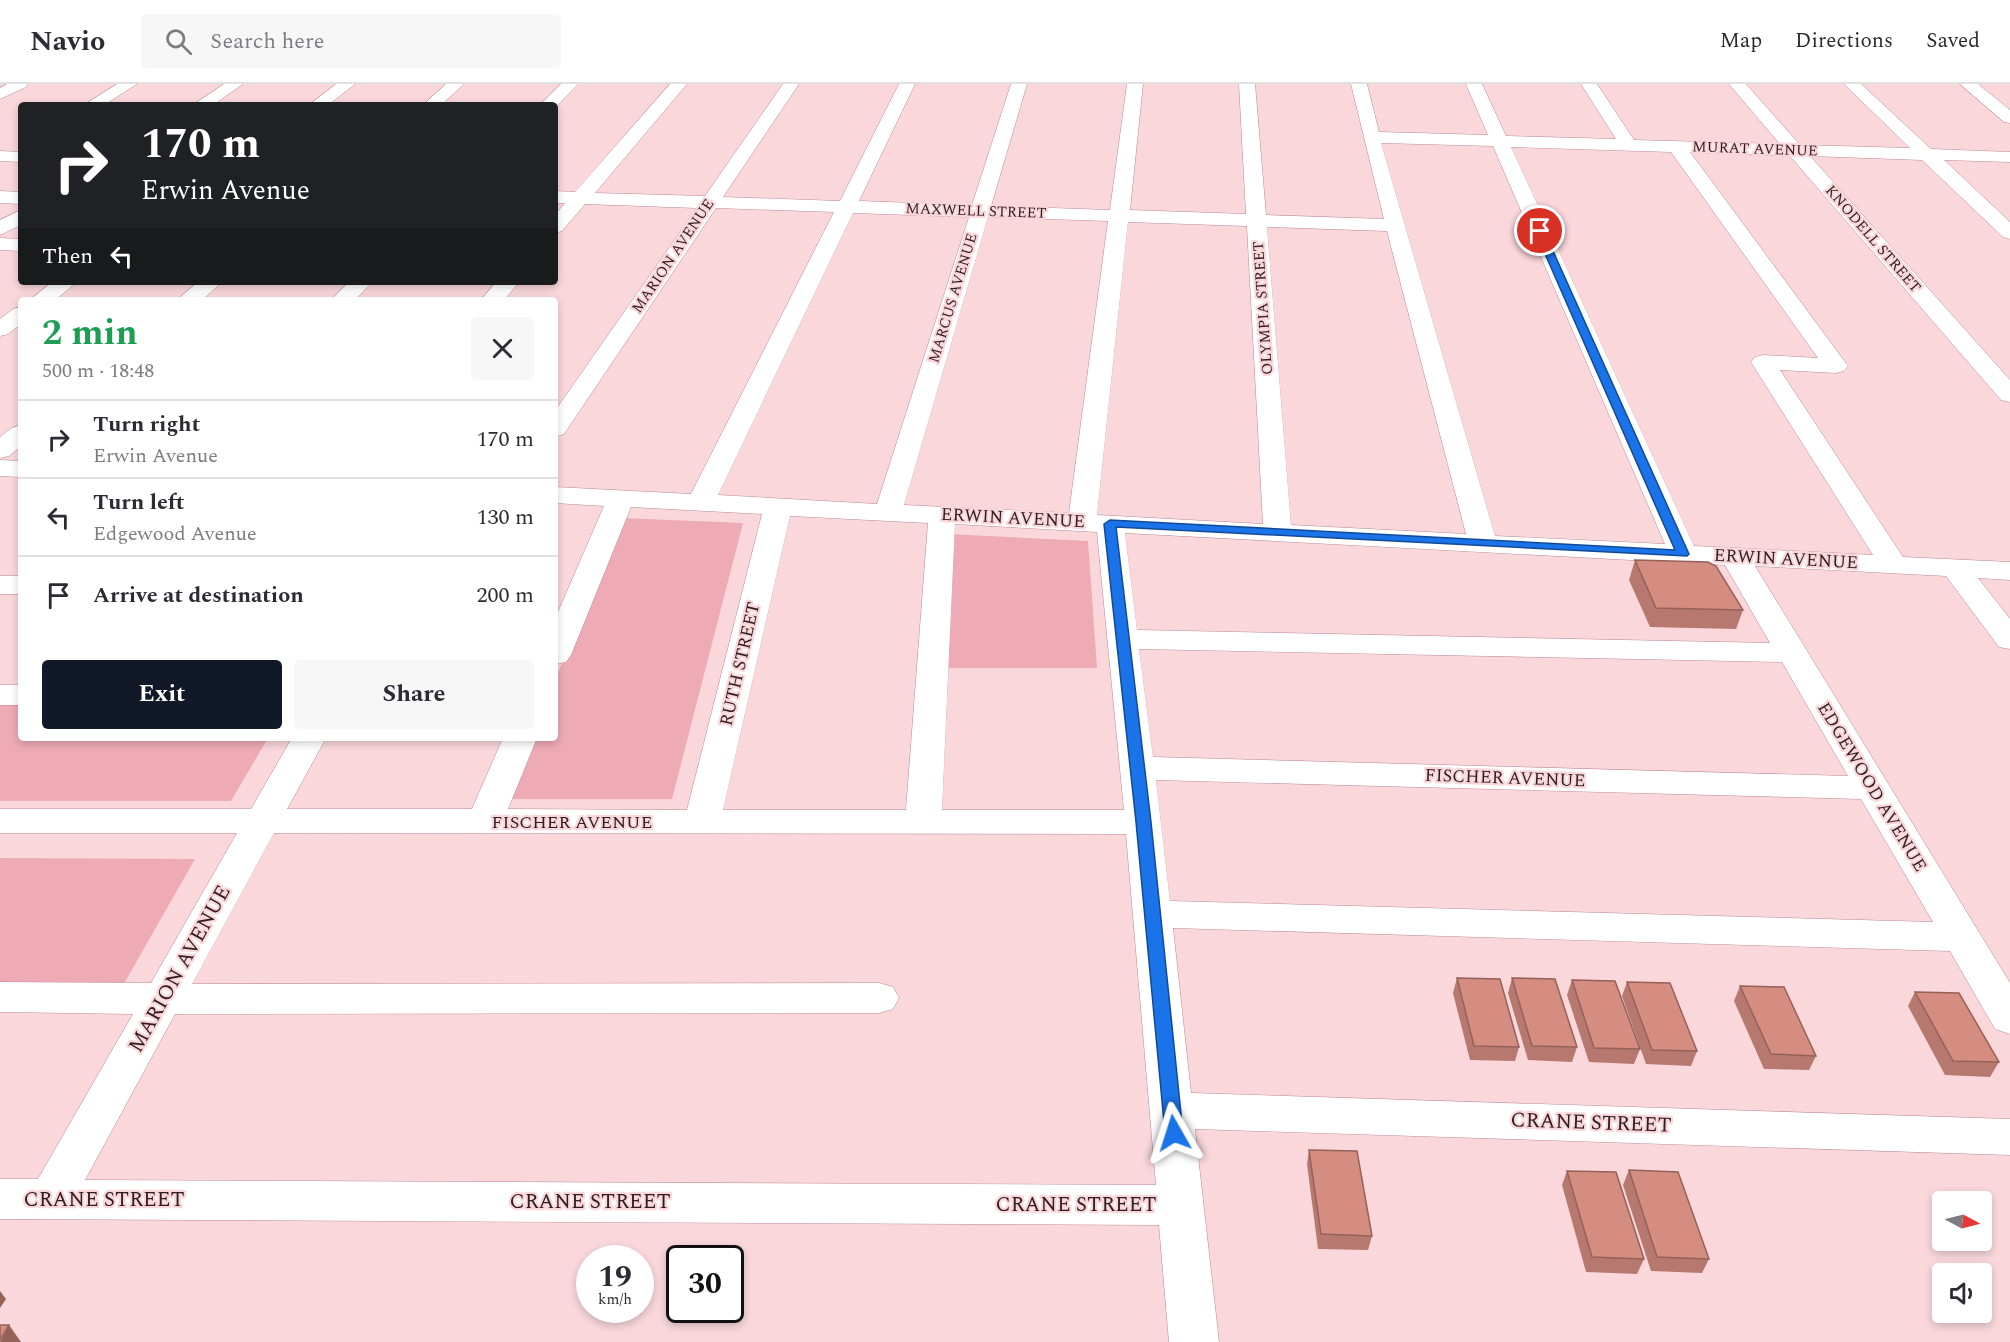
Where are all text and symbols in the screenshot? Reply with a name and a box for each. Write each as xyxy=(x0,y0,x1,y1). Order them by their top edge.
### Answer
search box xyxy=(141,14,561,68)
text: Navio xyxy=(30,20,105,63)
icon: search xyxy=(162,25,195,58)
text: Search here xyxy=(210,25,324,58)
text: Map xyxy=(1720,25,1762,57)
text: Directions xyxy=(1795,25,1893,57)
text: Saved xyxy=(1926,25,1980,57)
text: 170 m xyxy=(141,113,260,176)
icon: right xyxy=(42,126,120,204)
street label: MURAT AVENUE xyxy=(1692,135,1818,163)
text: Erwin Avenue xyxy=(141,170,310,212)
street label: KNODELL STREET xyxy=(1820,180,1926,298)
street label: MARION AVENUE xyxy=(626,194,720,318)
street label: MAXWELL STREET xyxy=(905,197,1047,225)
pin xyxy=(1514,205,1565,256)
icon: arrive xyxy=(1523,214,1556,247)
street label: MARCUS AVENUE xyxy=(922,230,984,366)
text: Then xyxy=(42,240,93,273)
icon: left xyxy=(105,240,138,273)
street label: OLYMPIA STREET xyxy=(1247,240,1279,376)
text: 2 min xyxy=(42,306,138,361)
button: close xyxy=(471,317,534,380)
text: 500 m · 18:48 xyxy=(42,356,154,386)
text: Turn right xyxy=(93,408,200,441)
icon: right xyxy=(42,423,75,456)
text: 170 m xyxy=(477,423,534,456)
text: Erwin Avenue xyxy=(93,441,218,471)
text: Turn left xyxy=(93,486,185,519)
icon: left xyxy=(42,501,75,534)
text: 130 m xyxy=(477,501,534,534)
street label: ERWIN AVENUE xyxy=(940,501,1086,535)
text: Edgewood Avenue xyxy=(93,519,257,549)
street label: ERWIN AVENUE xyxy=(1713,542,1859,576)
icon: arrive xyxy=(42,579,75,612)
text: Arrive at destination xyxy=(93,579,304,612)
text: 200 m xyxy=(477,579,534,612)
street label: RUTH STREET xyxy=(713,599,767,729)
button: Exit xyxy=(42,660,282,729)
button: Share xyxy=(294,660,534,729)
street label: EDGEWOOD AVENUE xyxy=(1811,697,1933,877)
street label: FISCHER AVENUE xyxy=(1424,762,1586,794)
street label: FISCHER AVENUE xyxy=(492,809,652,836)
street label: MARION AVENUE xyxy=(121,879,239,1059)
position arrow xyxy=(1142,1101,1206,1165)
street label: CRANE STREET xyxy=(1510,1104,1672,1142)
street label: CRANE STREET xyxy=(23,1184,185,1216)
street label: CRANE STREET xyxy=(509,1186,671,1218)
street label: CRANE STREET xyxy=(995,1189,1157,1221)
north arrow xyxy=(1932,1191,1992,1251)
map controls xyxy=(1932,1191,1992,1323)
speed limit sign: 30 xyxy=(666,1245,744,1323)
text: 19 xyxy=(598,1254,632,1300)
button: sound xyxy=(1932,1263,1992,1323)
text: km/h xyxy=(598,1288,632,1311)

